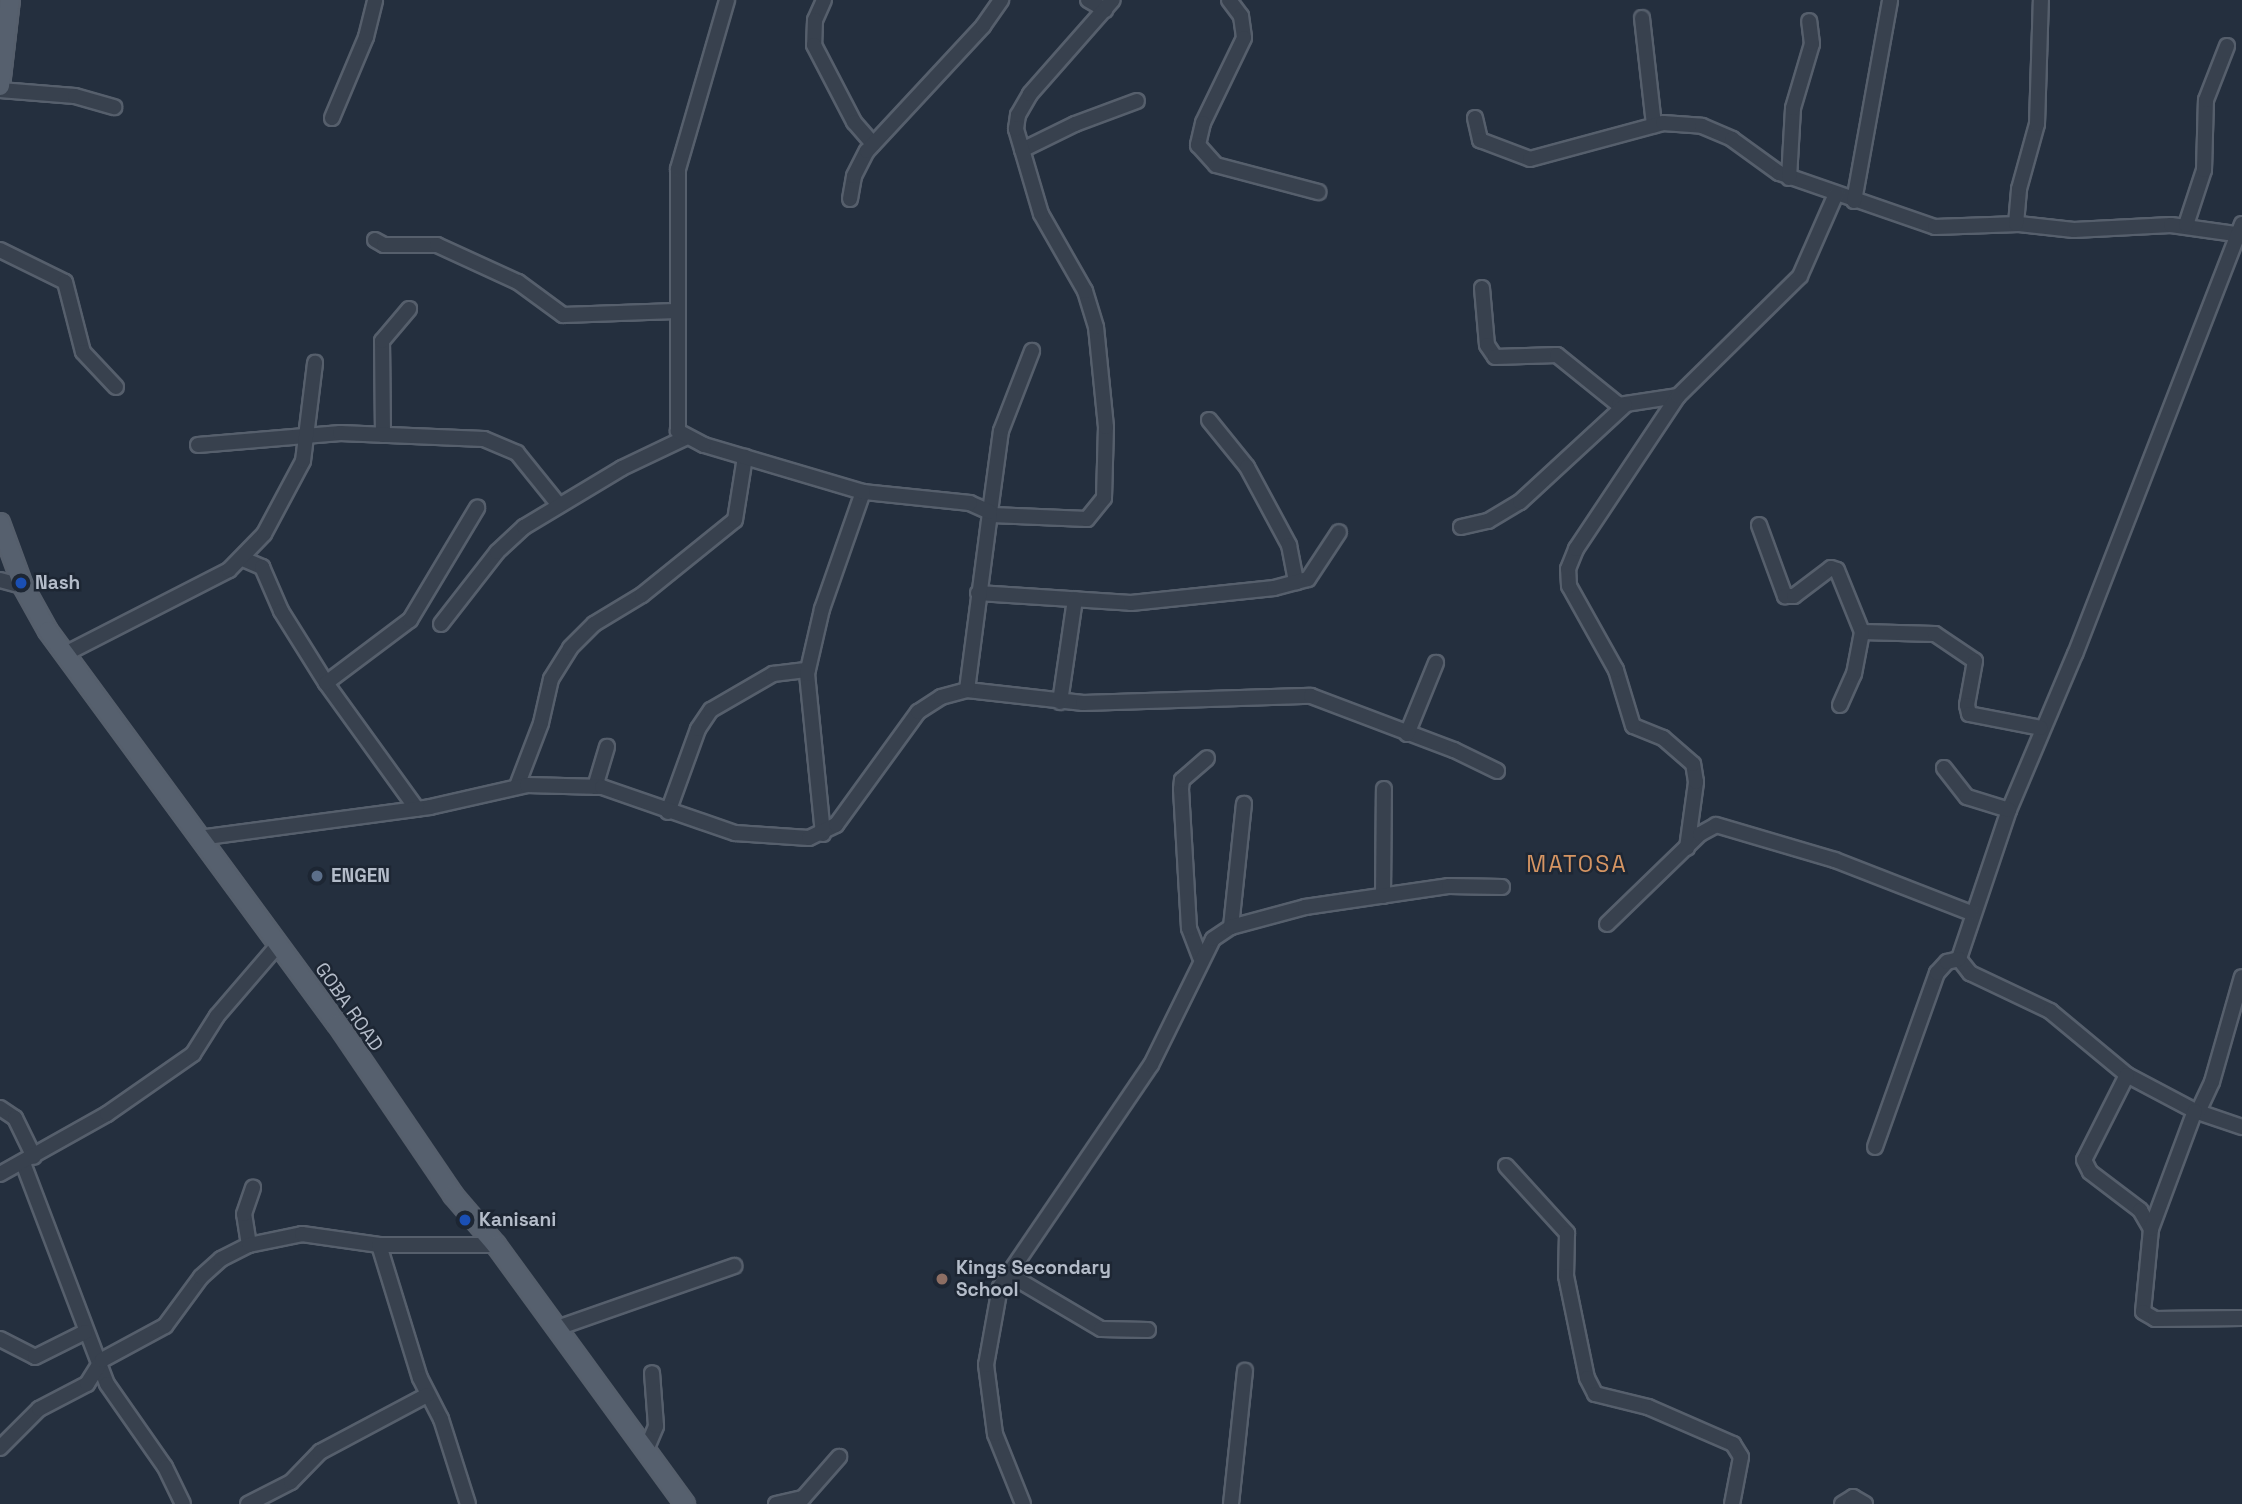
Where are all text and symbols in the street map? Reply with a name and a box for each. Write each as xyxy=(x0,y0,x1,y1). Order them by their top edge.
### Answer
place label: Nash xyxy=(35,572,80,594)
marker: Nash xyxy=(13,575,29,591)
district label: MATOSA xyxy=(1527,850,1627,878)
place label: ENGEN xyxy=(331,865,390,887)
marker: ENGEN xyxy=(309,868,325,884)
street label: GOBA ROAD xyxy=(310,958,388,1056)
place label: Kanisani xyxy=(479,1209,556,1231)
marker: Kanisani xyxy=(457,1212,473,1228)
place label: Kings Secondary School xyxy=(956,1257,1111,1301)
marker: Kings Secondary School xyxy=(934,1271,950,1287)

